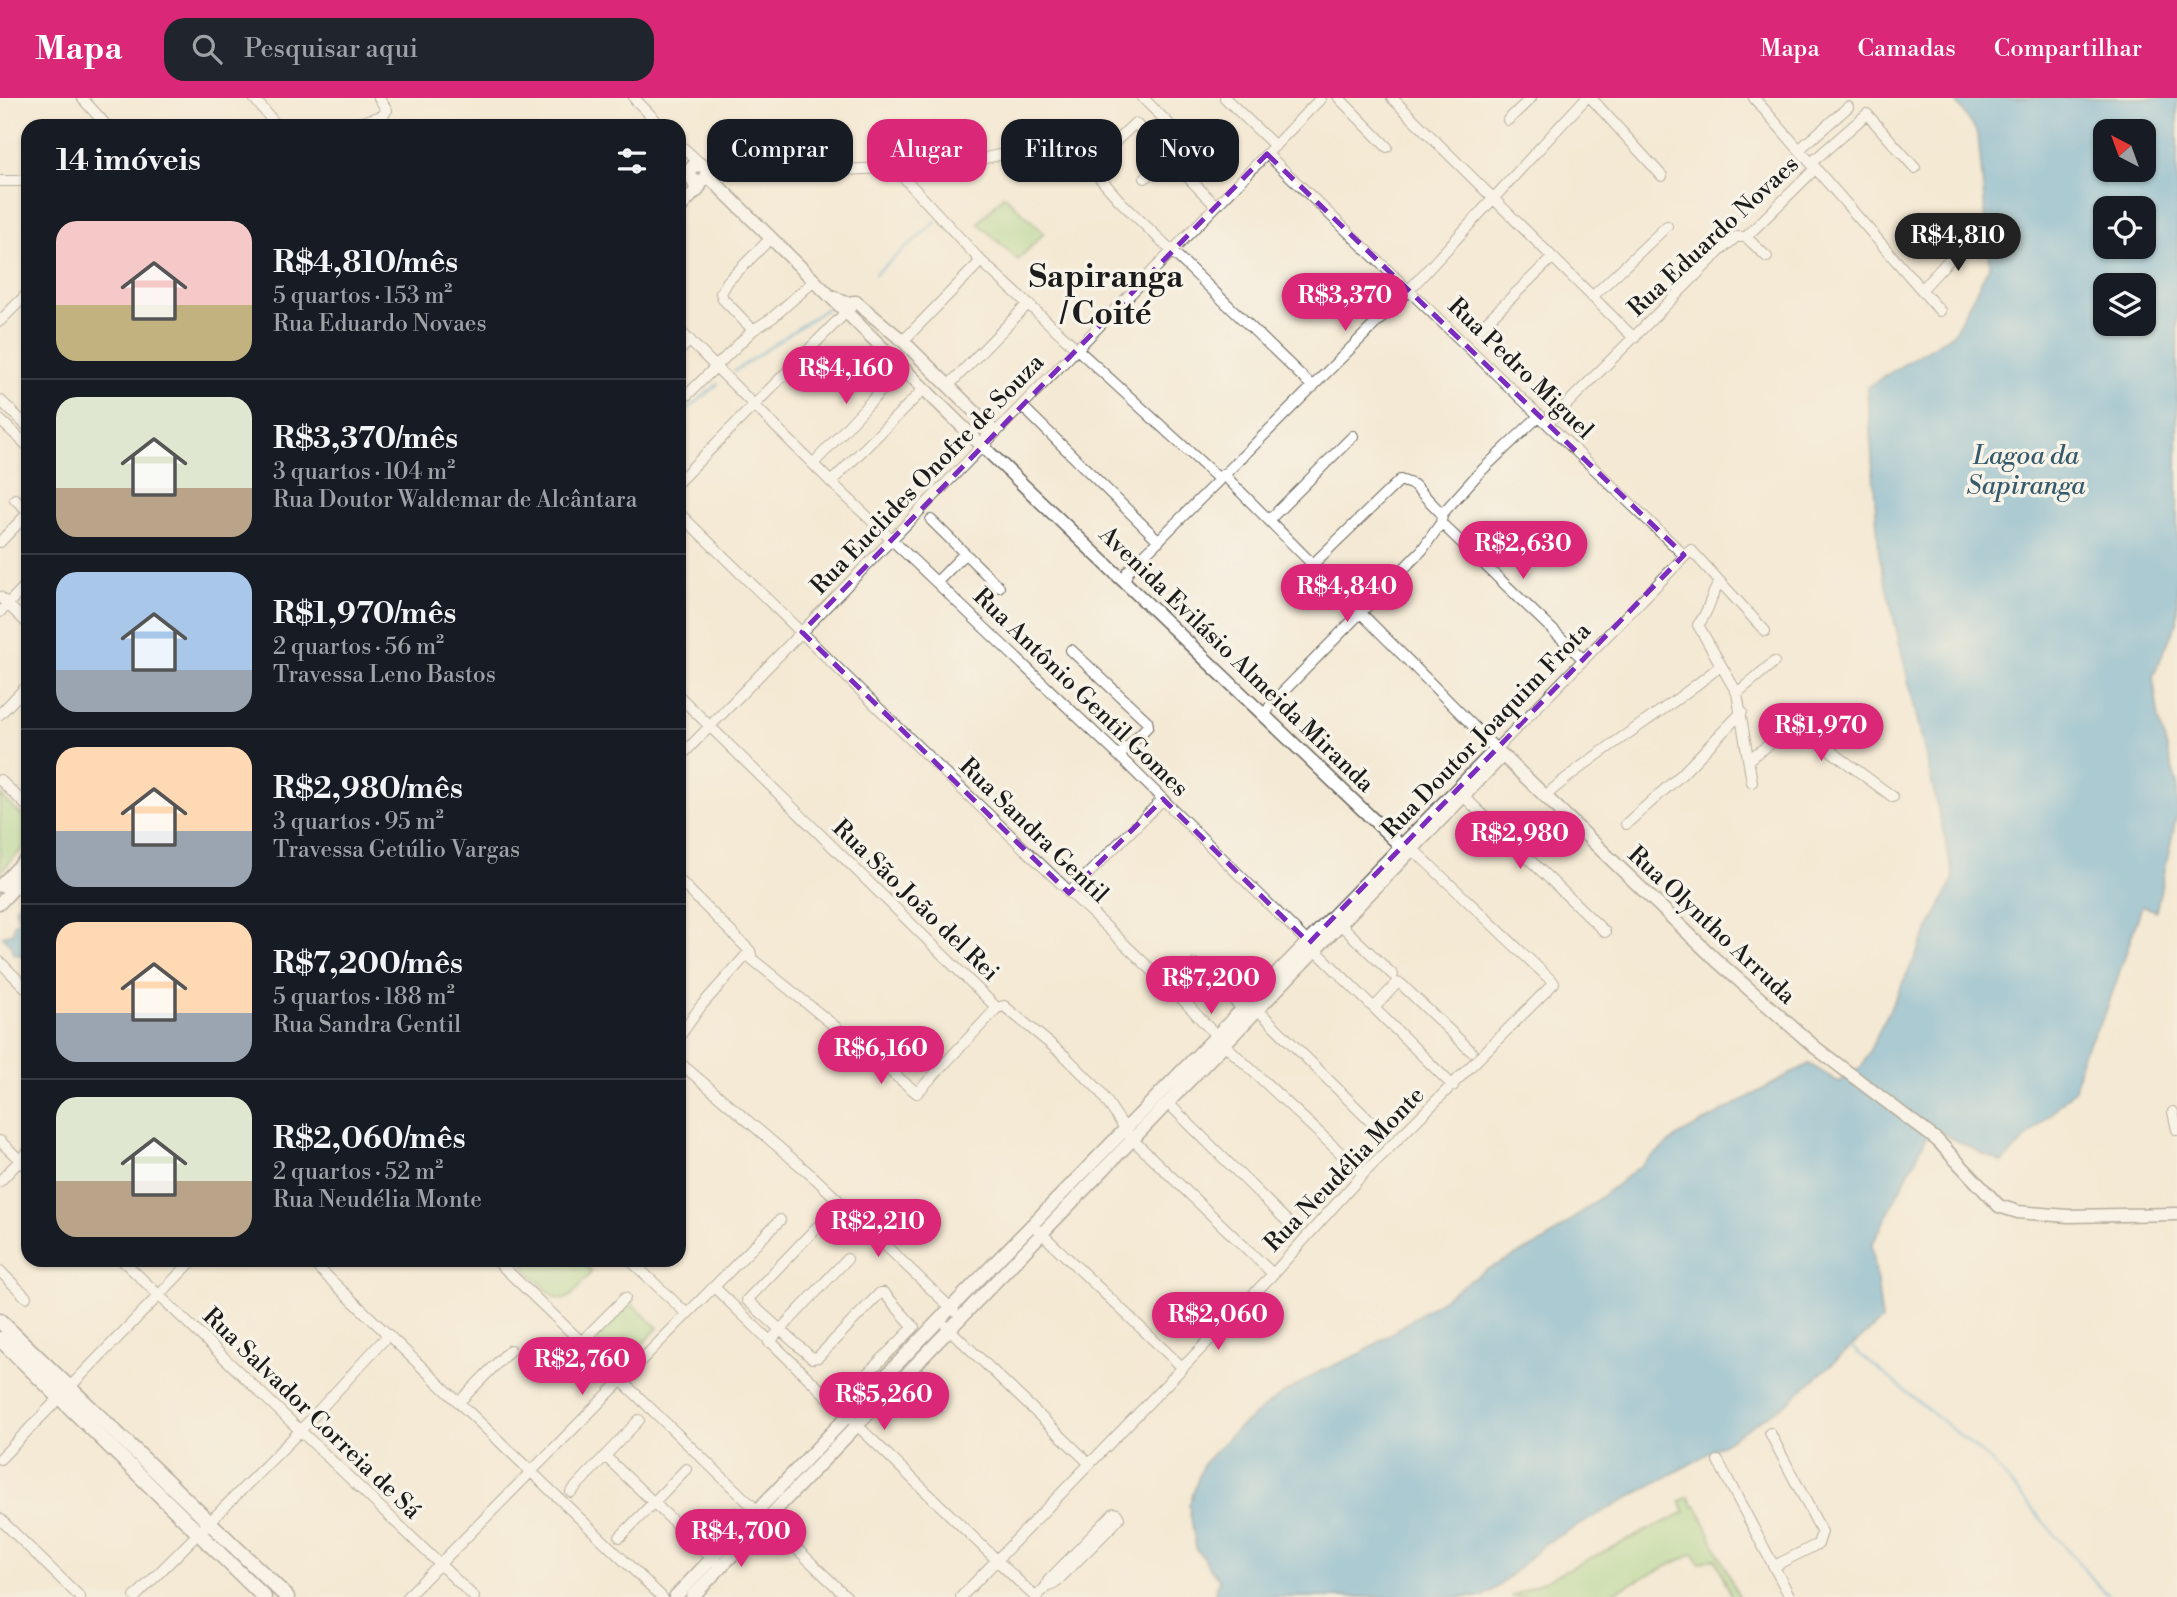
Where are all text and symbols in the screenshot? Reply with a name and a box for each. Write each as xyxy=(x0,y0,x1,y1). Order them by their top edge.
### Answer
search box xyxy=(164,18,654,81)
text: Mapa xyxy=(35,29,122,70)
icon: search xyxy=(188,30,226,68)
text: Pesquisar aqui xyxy=(244,33,418,65)
text: Mapa xyxy=(1760,34,1820,64)
text: Camadas xyxy=(1858,34,1956,64)
text: Compartilhar xyxy=(1994,34,2142,64)
chip: Comprar xyxy=(707,119,853,182)
chip: Alugar xyxy=(867,119,987,182)
chip: Filtros xyxy=(1001,119,1122,182)
chip: Novo xyxy=(1136,119,1239,182)
north arrow xyxy=(2093,119,2156,182)
map controls xyxy=(2093,119,2156,336)
text: 14 imóveis xyxy=(56,142,201,180)
icon: filters xyxy=(613,142,651,180)
street label: Rua Eduardo Novaes xyxy=(1622,150,1805,324)
button: locate xyxy=(2093,196,2156,259)
pin: R$4,810 xyxy=(1893,214,2023,273)
text: R$4,810 xyxy=(1911,222,2005,250)
text: R$4,810/mês xyxy=(273,244,458,282)
icon: home xyxy=(112,249,196,333)
district label: Sapiranga / Coité xyxy=(1029,257,1184,334)
button: layers xyxy=(2093,273,2156,336)
pin: R$3,370 xyxy=(1280,274,1410,333)
text: 5 quartos · 153 m² xyxy=(273,282,452,310)
text: R$3,370 xyxy=(1298,282,1392,310)
street label: Rua Pedro Miguel xyxy=(1441,292,1599,446)
text: Rua Eduardo Novaes xyxy=(273,310,487,338)
pin: R$4,160 xyxy=(781,346,911,406)
street label: Rua Euclides Onofre de Souza xyxy=(805,347,1051,601)
text: R$4,160 xyxy=(799,355,893,383)
text: R$3,370/mês xyxy=(273,420,458,458)
icon: home xyxy=(112,425,196,509)
water label: Lagoa da Sapiranga xyxy=(1967,440,2086,502)
text: 3 quartos · 104 m² xyxy=(273,458,455,486)
text: Rua Doutor Waldemar de Alcântara xyxy=(273,486,637,514)
street label: Avenida Evilásio Almeida Miranda xyxy=(1092,519,1381,800)
pin: R$2,630 xyxy=(1458,522,1588,581)
text: R$2,630 xyxy=(1474,530,1572,558)
pin: R$4,840 xyxy=(1282,564,1412,624)
text: R$4,840 xyxy=(1297,573,1397,601)
street label: Rua Antônio Gentil Gomes xyxy=(966,582,1194,804)
text: R$1,970/mês xyxy=(273,595,456,633)
icon: home xyxy=(112,600,196,684)
street label: Rua Doutor Joaquim Frota xyxy=(1376,616,1598,845)
text: 2 quartos · 56 m² xyxy=(273,633,444,661)
text: Travessa Leno Bastos xyxy=(273,661,496,689)
pin: R$1,970 xyxy=(1756,704,1886,763)
text: R$1,970 xyxy=(1774,712,1868,740)
street label: Rua Sandra Gentil xyxy=(952,752,1114,910)
text: R$2,980/mês xyxy=(273,770,463,808)
icon: home xyxy=(112,775,196,859)
text: 3 quartos · 95 m² xyxy=(273,808,444,836)
pin: R$2,980 xyxy=(1455,812,1585,871)
street label: Rua São João del Rei xyxy=(826,813,1005,988)
text: R$2,980 xyxy=(1471,820,1569,848)
text: Travessa Getúlio Vargas xyxy=(273,836,520,864)
street label: Rua Olyntho Arruda xyxy=(1621,840,1802,1012)
text: R$7,200/mês xyxy=(273,945,463,983)
icon: home xyxy=(112,950,196,1034)
pin: R$7,200 xyxy=(1146,956,1276,1016)
text: R$7,200 xyxy=(1162,965,1260,993)
text: 5 quartos · 188 m² xyxy=(273,983,455,1011)
text: Rua Sandra Gentil xyxy=(273,1011,461,1039)
pin: R$6,160 xyxy=(816,1026,946,1086)
text: R$6,160 xyxy=(834,1035,928,1063)
street label: Rua Neudélia Monte xyxy=(1258,1081,1431,1259)
text: R$2,060/mês xyxy=(273,1120,466,1158)
icon: home xyxy=(112,1125,196,1209)
text: 2 quartos · 52 m² xyxy=(273,1158,443,1186)
text: Rua Neudélia Monte xyxy=(273,1186,482,1214)
pin: R$2,210 xyxy=(813,1200,943,1259)
text: R$2,210 xyxy=(831,1208,925,1236)
pin: R$2,060 xyxy=(1153,1292,1283,1352)
text: R$2,060 xyxy=(1168,1301,1268,1329)
street label: Rua Salvador Correia de Sá xyxy=(196,1302,427,1526)
pin: R$2,760 xyxy=(517,1338,647,1397)
text: R$2,760 xyxy=(534,1346,630,1374)
pin: R$5,260 xyxy=(819,1372,949,1432)
text: R$5,260 xyxy=(835,1381,933,1409)
pin: R$4,700 xyxy=(676,1510,806,1569)
text: R$4,700 xyxy=(691,1518,791,1546)

